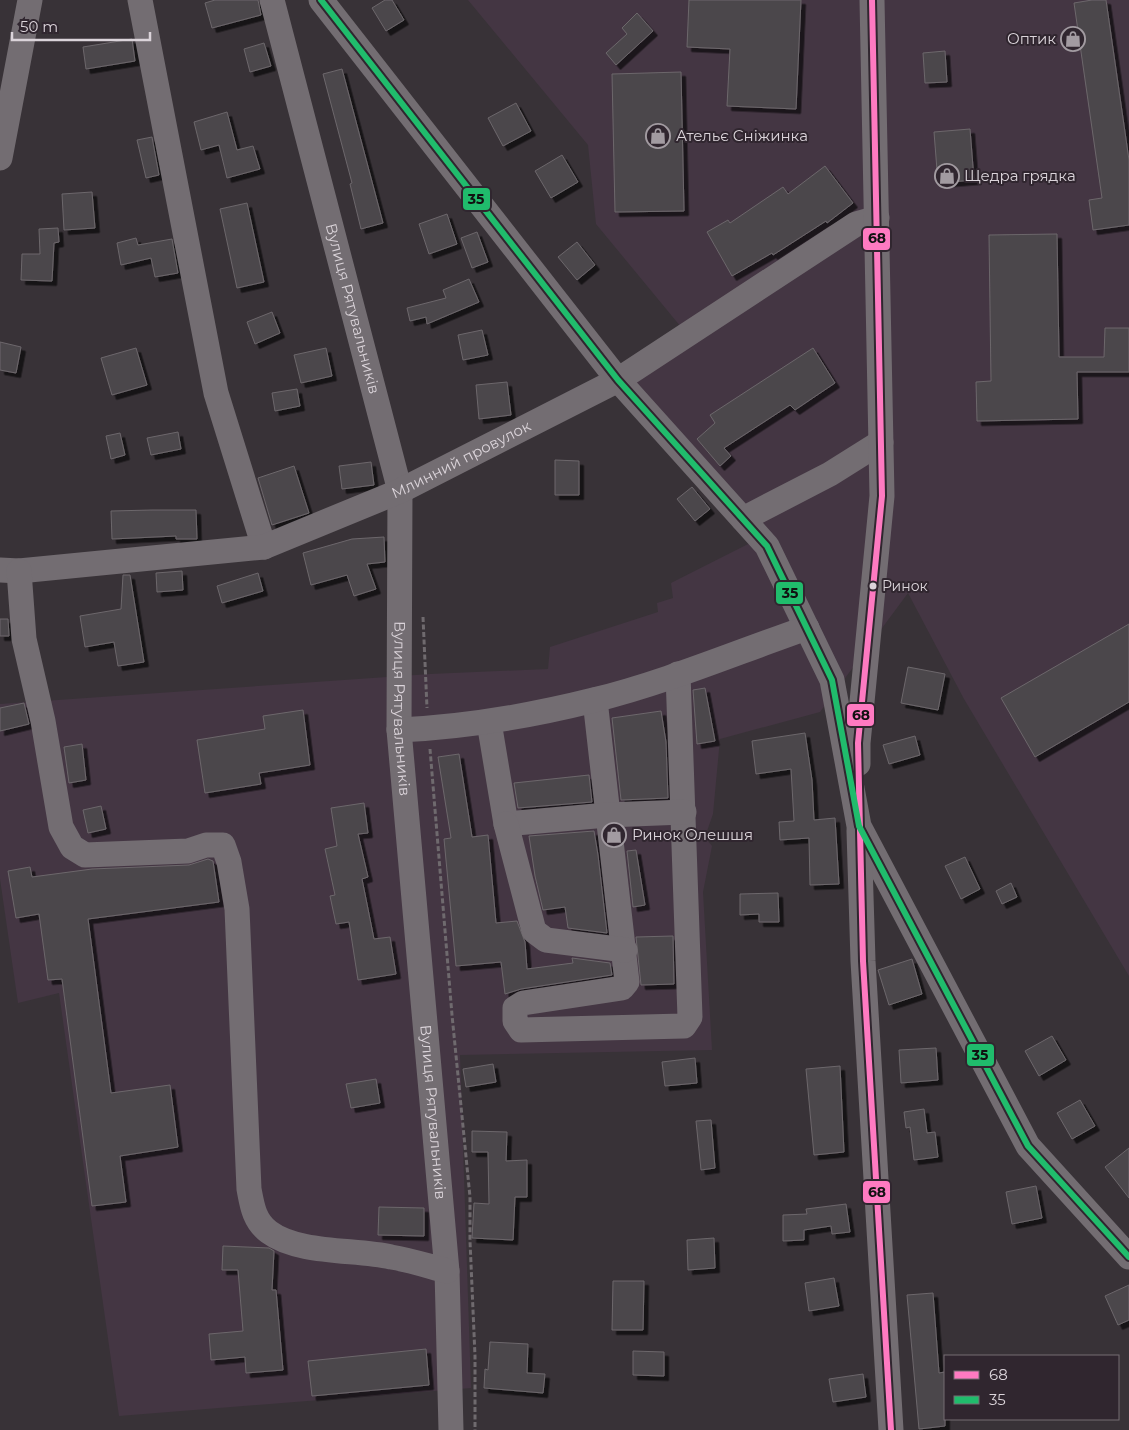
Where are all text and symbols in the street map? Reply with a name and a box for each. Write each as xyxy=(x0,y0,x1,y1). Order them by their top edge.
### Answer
scale bar xyxy=(12,10,150,42)
text: 50 m xyxy=(20,17,58,36)
shop icon: Оптик xyxy=(1060,26,1086,52)
place label: Оптик xyxy=(1007,29,1056,48)
shop icon: Ательє Сніжинка xyxy=(645,123,671,149)
place label: Ательє Сніжинка xyxy=(676,126,808,145)
shop icon: Щедра грядка xyxy=(934,163,960,189)
place label: Щедра грядка xyxy=(964,166,1076,185)
line badge: 35 xyxy=(462,187,491,211)
text: 35 xyxy=(467,190,484,208)
street label: Вулиця Рятувальників xyxy=(322,221,384,396)
line badge: 68 xyxy=(862,227,891,251)
text: 68 xyxy=(868,229,886,247)
street label: Млинний провулок xyxy=(389,416,534,502)
place label: Ринок xyxy=(882,577,928,595)
line badge: 35 xyxy=(775,581,804,605)
marker: Ринок xyxy=(868,581,878,591)
text: 35 xyxy=(781,584,798,602)
street label: Вулиця Рятувальників xyxy=(390,621,415,797)
line badge: 68 xyxy=(846,703,875,727)
text: 68 xyxy=(852,706,870,724)
shop icon: Ринок Олешшя xyxy=(601,822,627,848)
place label: Ринок Олешшя xyxy=(632,825,753,844)
street label: Вулиця Рятувальників xyxy=(416,1024,451,1200)
line badge: 35 xyxy=(966,1043,995,1067)
text: 35 xyxy=(971,1046,988,1064)
line badge: 68 xyxy=(862,1180,891,1204)
text: 68 xyxy=(868,1183,886,1201)
legend xyxy=(944,1355,1119,1420)
text: 68 xyxy=(989,1365,1008,1384)
text: 35 xyxy=(989,1390,1006,1409)

